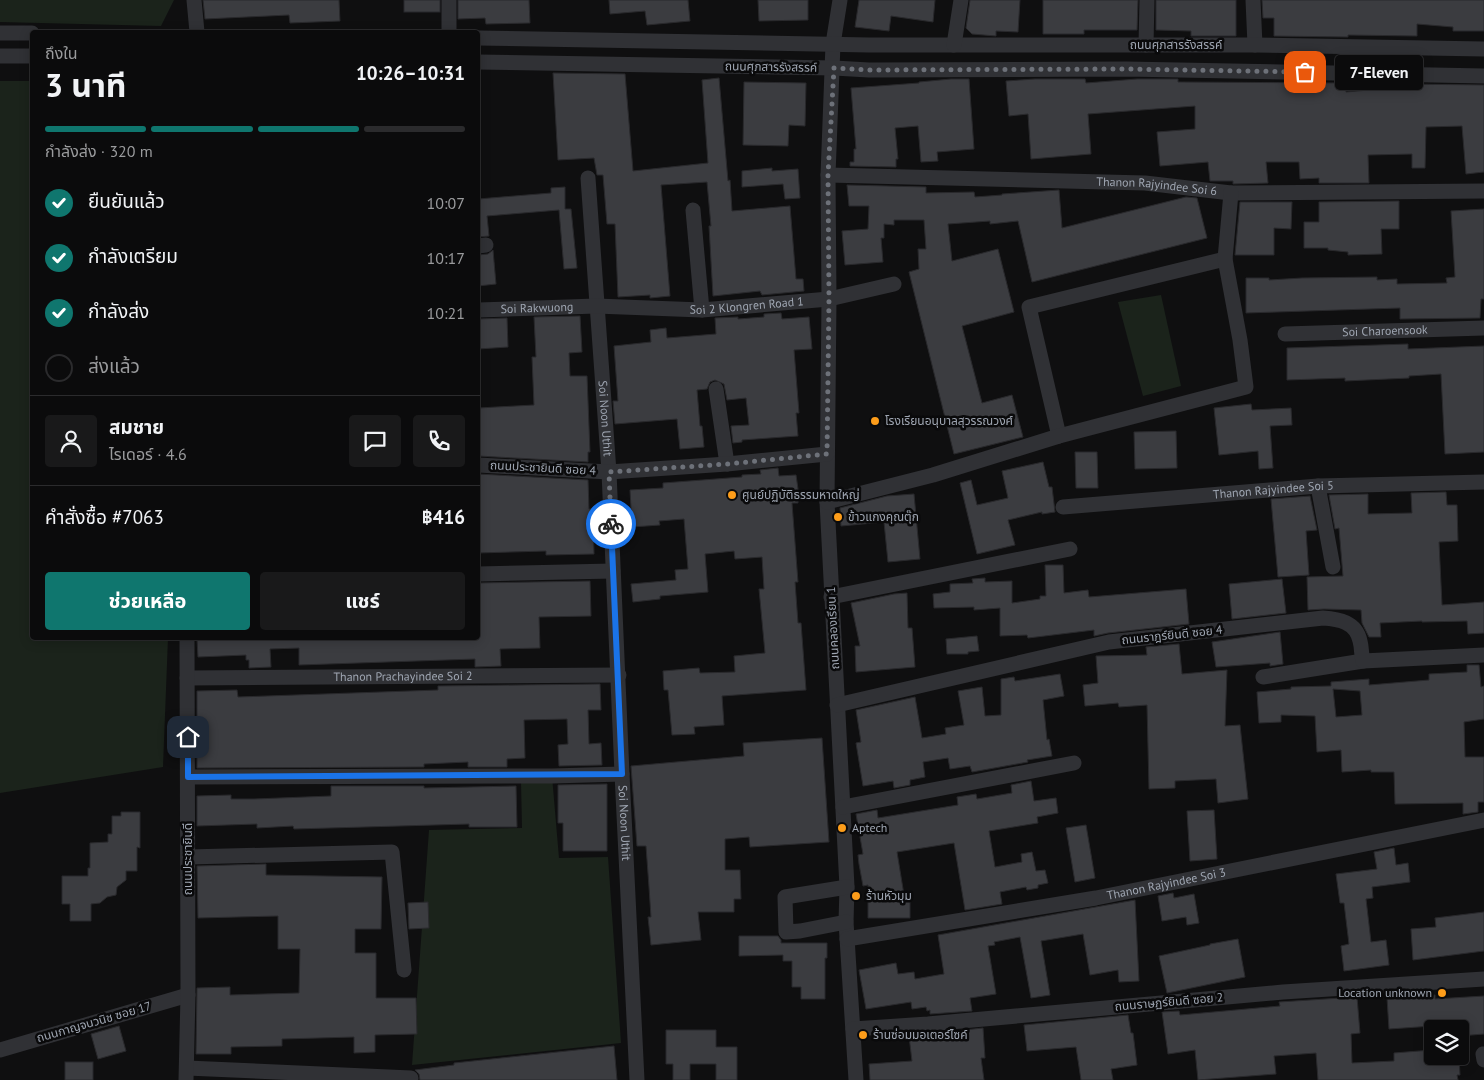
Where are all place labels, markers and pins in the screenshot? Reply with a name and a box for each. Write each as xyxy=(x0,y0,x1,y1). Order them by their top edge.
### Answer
pin xyxy=(1284,51,1326,93)
callout: 7-Eleven xyxy=(1335,54,1422,90)
place label: โรงเรียนอนุบาลสุวรรณวงศ์ xyxy=(885,413,1013,428)
marker: โรงเรียนอนุบาลสุวรรณวงศ์ xyxy=(869,415,881,427)
place label: ศูนย์ปฏิบัติธรรมหาดใหญ่ xyxy=(742,487,860,502)
marker: ศูนย์ปฏิบัติธรรมหาดใหญ่ xyxy=(726,489,738,501)
place label: ข้าวแกงคุณตุ๊ก xyxy=(848,509,919,524)
marker: ข้าวแกงคุณตุ๊ก xyxy=(832,511,844,523)
pin xyxy=(167,716,209,758)
place label: Aptech xyxy=(852,820,887,835)
marker: Aptech xyxy=(836,822,848,834)
place label: ร้านหัวมุม xyxy=(866,888,912,903)
marker: ร้านหัวมุม xyxy=(850,890,862,902)
place label: Location unknown xyxy=(1338,985,1432,1000)
marker: Location unknown xyxy=(1436,987,1448,999)
place label: ร้านซ่อมมอเตอร์ไซค์ xyxy=(873,1027,968,1042)
marker: ร้านซ่อมมอเตอร์ไซค์ xyxy=(857,1029,869,1041)

